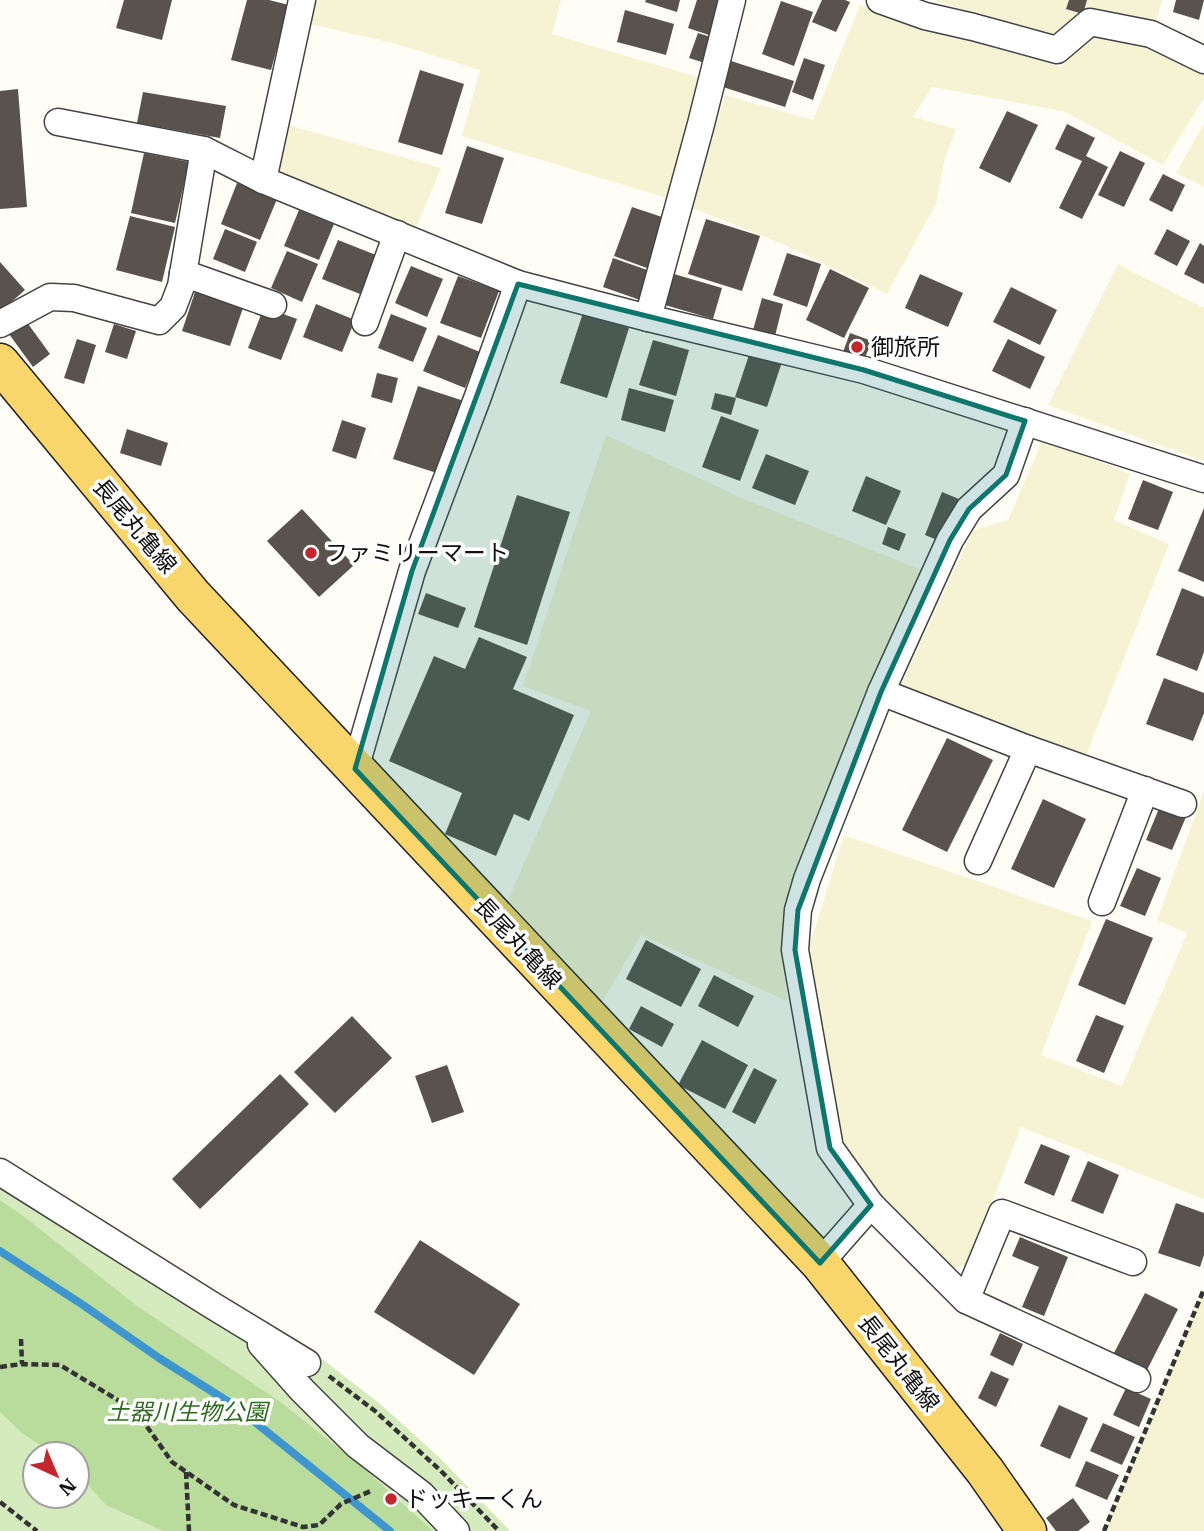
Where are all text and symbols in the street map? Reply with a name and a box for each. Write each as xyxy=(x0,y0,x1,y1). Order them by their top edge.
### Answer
place label: 御旅所 xyxy=(871,331,940,361)
marker: 御旅所 xyxy=(849,339,865,355)
street label: 長尾丸亀線 xyxy=(87,472,184,579)
place label: ファミリーマート xyxy=(325,537,509,567)
marker: ファミリーマート xyxy=(303,545,319,561)
street label: 長尾丸亀線 xyxy=(469,890,569,995)
street label: 長尾丸亀線 xyxy=(853,1308,947,1417)
park label: 土器川生物公園 xyxy=(107,1396,271,1426)
north arrow xyxy=(21,1440,91,1510)
text: N xyxy=(54,1473,82,1501)
place label: ドッキーくん xyxy=(405,1483,543,1513)
marker: ドッキーくん xyxy=(383,1491,399,1507)

